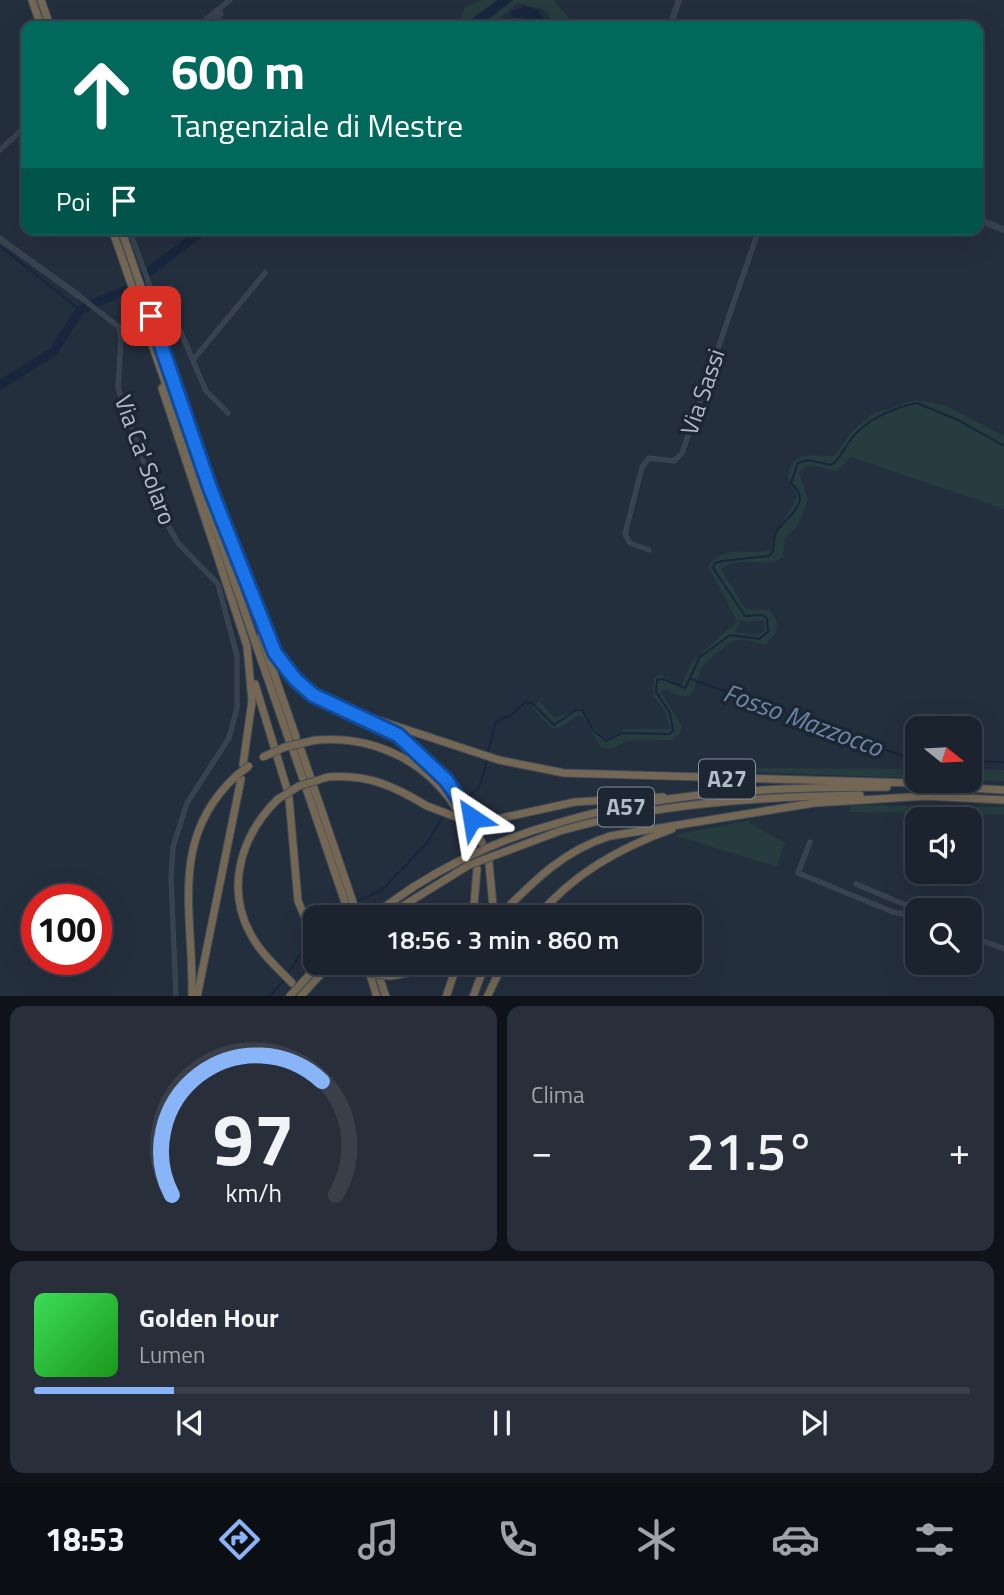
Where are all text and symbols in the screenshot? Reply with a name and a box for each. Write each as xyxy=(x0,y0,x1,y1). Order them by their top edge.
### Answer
text: 600 m xyxy=(171,33,305,108)
icon: ahead xyxy=(56,49,147,140)
text: Tangenziale di Mestre xyxy=(171,101,463,149)
text: Poi xyxy=(56,182,91,221)
icon: arrive xyxy=(105,182,143,220)
pin xyxy=(121,286,181,346)
icon: arrive xyxy=(132,297,170,335)
street label: Via Sassi xyxy=(671,344,734,440)
street label: Via Ca' Solaro xyxy=(106,390,186,530)
water label: Fosso Mazzocco xyxy=(718,673,889,767)
north arrow xyxy=(905,716,982,793)
map controls xyxy=(905,716,982,975)
road number: A27 xyxy=(699,760,755,799)
position arrow xyxy=(435,781,509,855)
road number: A57 xyxy=(598,788,654,827)
button: sound xyxy=(905,807,982,884)
speed limit sign: 100 xyxy=(21,884,112,975)
button: search xyxy=(905,898,982,975)
text: 18:56 · 3 min · 860 m xyxy=(386,920,619,959)
text: Clima xyxy=(531,1077,585,1112)
text: 97 xyxy=(213,1083,294,1193)
text: 21.5° xyxy=(686,1111,815,1190)
text: − xyxy=(531,1122,552,1180)
text: + xyxy=(949,1122,970,1180)
text: km/h xyxy=(225,1173,282,1211)
text: Golden Hour xyxy=(139,1298,279,1337)
text: Lumen xyxy=(139,1337,205,1372)
icon: previous xyxy=(171,1404,209,1442)
icon: pause xyxy=(483,1404,521,1442)
icon: next xyxy=(795,1404,833,1442)
text: 18:53 xyxy=(45,1515,125,1563)
icon: directions xyxy=(215,1515,264,1564)
icon: music xyxy=(354,1515,403,1564)
icon: phone xyxy=(493,1515,542,1564)
icon: climate xyxy=(632,1515,681,1564)
icon: car xyxy=(771,1515,820,1564)
icon: filters xyxy=(910,1515,959,1564)

